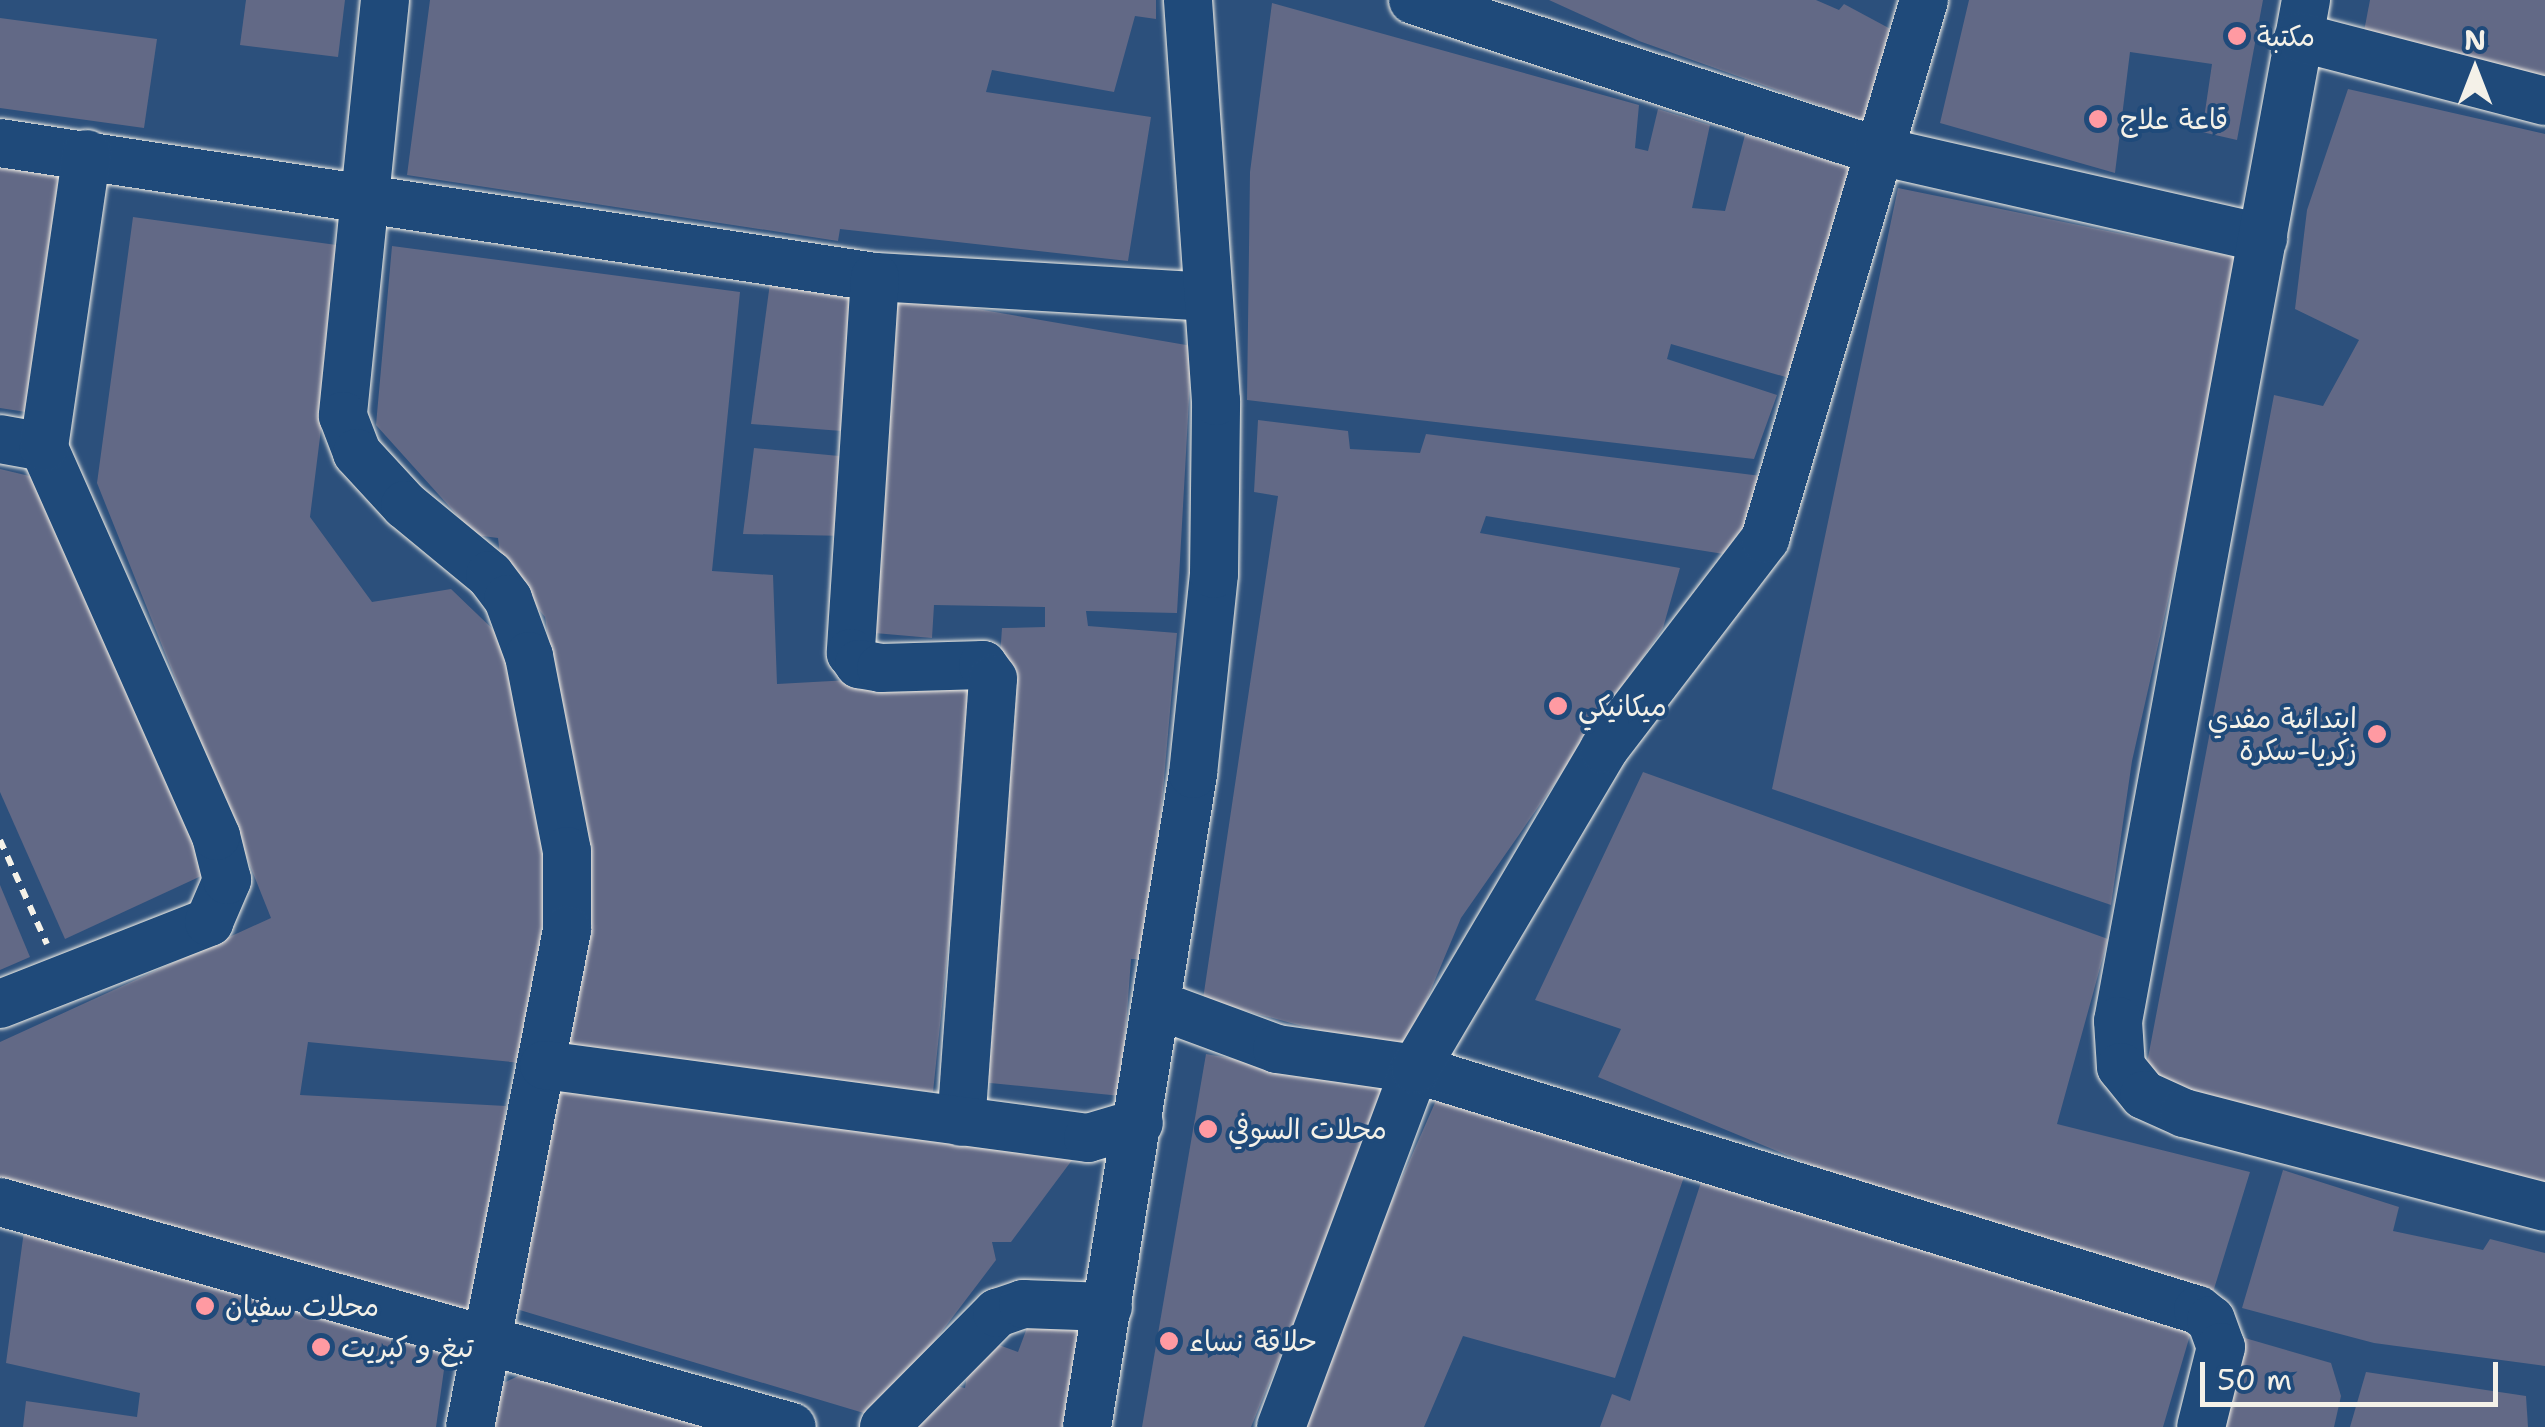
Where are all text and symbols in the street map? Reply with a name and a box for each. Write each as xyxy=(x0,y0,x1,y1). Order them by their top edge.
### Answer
place label: مكتبة xyxy=(2257,19,2315,53)
north arrow xyxy=(2425,20,2525,120)
text: N xyxy=(2464,21,2486,59)
marker: مكتبة xyxy=(2226,25,2248,47)
place label: قاعة علاج xyxy=(2120,102,2228,136)
marker: قاعة علاج xyxy=(2085,106,2111,132)
place label: ميكانيكي xyxy=(1578,689,1667,723)
marker: ميكانيكي xyxy=(1547,695,1569,717)
place label: ابتدائية مفدي زكريا-سكرة xyxy=(2207,701,2357,767)
marker: ابتدائية مفدي زكريا-سكرة xyxy=(2366,723,2388,745)
place label: محلات السوفي xyxy=(1228,1112,1387,1146)
marker: محلات السوفي xyxy=(1197,1118,1219,1140)
place label: محلات سفيان xyxy=(225,1289,379,1323)
marker: محلات سفيان xyxy=(194,1295,216,1317)
place label: حلاقة نساء xyxy=(1189,1324,1317,1358)
place label: تبغ و كبريت xyxy=(341,1330,474,1364)
marker: حلاقة نساء xyxy=(1158,1330,1180,1352)
marker: تبغ و كبريت xyxy=(310,1336,332,1358)
scale bar xyxy=(2205,1342,2502,1404)
text: 50 m xyxy=(2217,1359,2292,1400)

